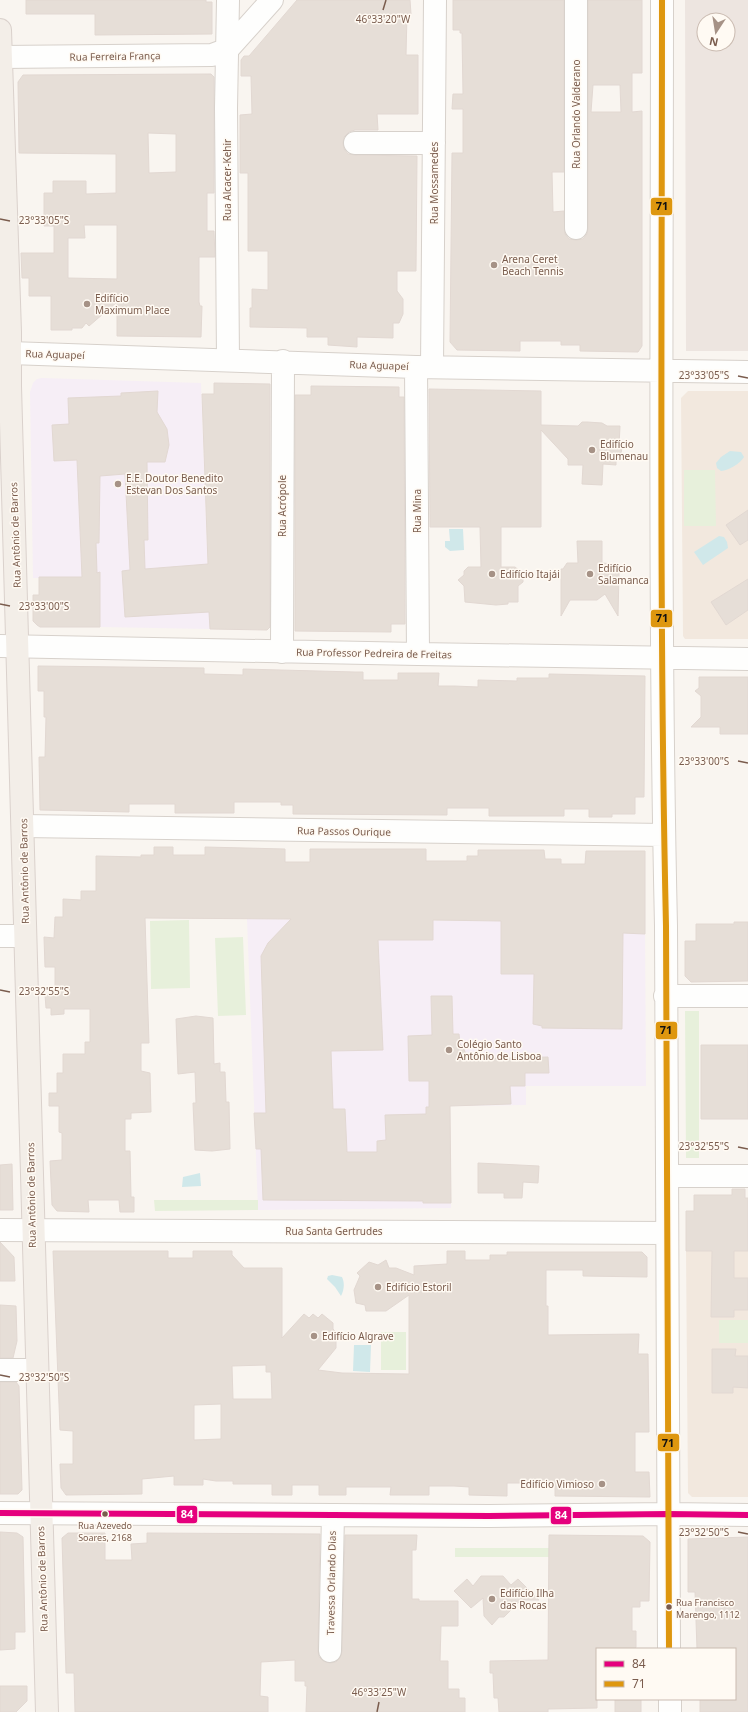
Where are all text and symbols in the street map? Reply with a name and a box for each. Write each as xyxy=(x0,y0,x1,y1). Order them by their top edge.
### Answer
text: 46°33'20"W xyxy=(356,12,411,26)
north arrow xyxy=(696,12,736,52)
text: N xyxy=(708,34,720,51)
street label: Rua Ferreira França xyxy=(69,48,161,64)
street label: Rua Orlando Valderano xyxy=(569,59,583,169)
street label: Rua Alcacer-Kehir xyxy=(220,139,234,221)
street label: Rua Mossamedes xyxy=(427,142,441,224)
line badge: 71 xyxy=(650,197,673,216)
text: 71 xyxy=(656,198,668,213)
text: 23°33'05"S xyxy=(19,213,70,227)
place label: Arena Ceret Beach Tennis xyxy=(502,252,564,278)
marker: Arena Ceret Beach Tennis xyxy=(489,260,499,270)
place label: Edifício Maximum Place xyxy=(95,291,170,317)
marker: Edifício Maximum Place xyxy=(82,299,92,309)
street label: Rua Aguapeí xyxy=(25,346,85,362)
street label: Rua Aguapeí xyxy=(349,357,409,373)
text: 23°33'05"S xyxy=(679,368,730,382)
place label: Edifício Blumenau xyxy=(600,437,648,463)
marker: Edifício Blumenau xyxy=(587,445,597,455)
place label: E.E. Doutor Benedito Estevan Dos Santos xyxy=(126,471,223,497)
street label: Rua Acrópole xyxy=(275,475,289,537)
marker: E.E. Doutor Benedito Estevan Dos Santos xyxy=(113,479,123,489)
street label: Rua Antônio de Barros xyxy=(6,482,24,588)
street label: Rua Mina xyxy=(410,489,424,533)
place label: Edifício Salamanca xyxy=(598,561,649,587)
place label: Edifício Itajái xyxy=(500,567,560,581)
marker: Edifício Itajái xyxy=(487,569,497,579)
marker: Edifício Salamanca xyxy=(585,569,595,579)
text: 23°33'00"S xyxy=(19,599,70,613)
line badge: 71 xyxy=(650,609,673,628)
text: 71 xyxy=(656,610,668,625)
street label: Rua Professor Pedreira de Freitas xyxy=(296,645,452,661)
text: 23°33'00"S xyxy=(679,754,730,768)
street label: Rua Antônio de Barros xyxy=(16,818,32,924)
street label: Rua Passos Ourique xyxy=(297,823,391,839)
text: 23°32'55"S xyxy=(19,984,70,998)
line badge: 71 xyxy=(655,1021,678,1040)
text: 71 xyxy=(660,1022,672,1037)
place label: Colégio Santo Antônio de Lisboa xyxy=(457,1037,541,1063)
marker: Colégio Santo Antônio de Lisboa xyxy=(444,1045,454,1055)
text: 23°32'55"S xyxy=(679,1139,730,1153)
street label: Rua Antônio de Barros xyxy=(23,1142,39,1248)
street label: Rua Santa Gertrudes xyxy=(285,1224,383,1238)
place label: Edifício Estoril xyxy=(386,1280,452,1294)
marker: Edifício Estoril xyxy=(373,1282,383,1292)
place label: Edifício Algrave xyxy=(322,1329,394,1343)
marker: Edifício Algrave xyxy=(309,1331,319,1341)
text: 23°32'50"S xyxy=(19,1370,70,1384)
line badge: 71 xyxy=(657,1433,680,1452)
text: 71 xyxy=(662,1435,674,1450)
place label: Edifício Vimioso xyxy=(520,1477,594,1491)
marker: Edifício Vimioso xyxy=(597,1479,607,1489)
line badge: 84 xyxy=(176,1505,198,1524)
text: 84 xyxy=(181,1506,194,1521)
line badge: 84 xyxy=(550,1506,572,1525)
text: 84 xyxy=(555,1507,568,1522)
marker: Rua Azevedo Soares, 2168 xyxy=(100,1509,110,1519)
place label: Rua Azevedo Soares, 2168 xyxy=(78,1519,132,1544)
text: 23°32'50"S xyxy=(679,1525,730,1539)
street label: Rua Antônio de Barros xyxy=(33,1526,51,1632)
street label: Travessa Orlando Dias xyxy=(323,1530,339,1635)
place label: Edifício Ilha das Rocas xyxy=(500,1586,554,1612)
marker: Edifício Ilha das Rocas xyxy=(487,1594,497,1604)
place label: Rua Francisco Marengo, 1112 xyxy=(676,1596,740,1621)
marker: Rua Francisco Marengo, 1112 xyxy=(664,1602,674,1612)
legend xyxy=(596,1648,736,1700)
text: 84 xyxy=(632,1655,646,1672)
text: 71 xyxy=(632,1675,646,1692)
text: 46°33'25"W xyxy=(352,1685,407,1699)

